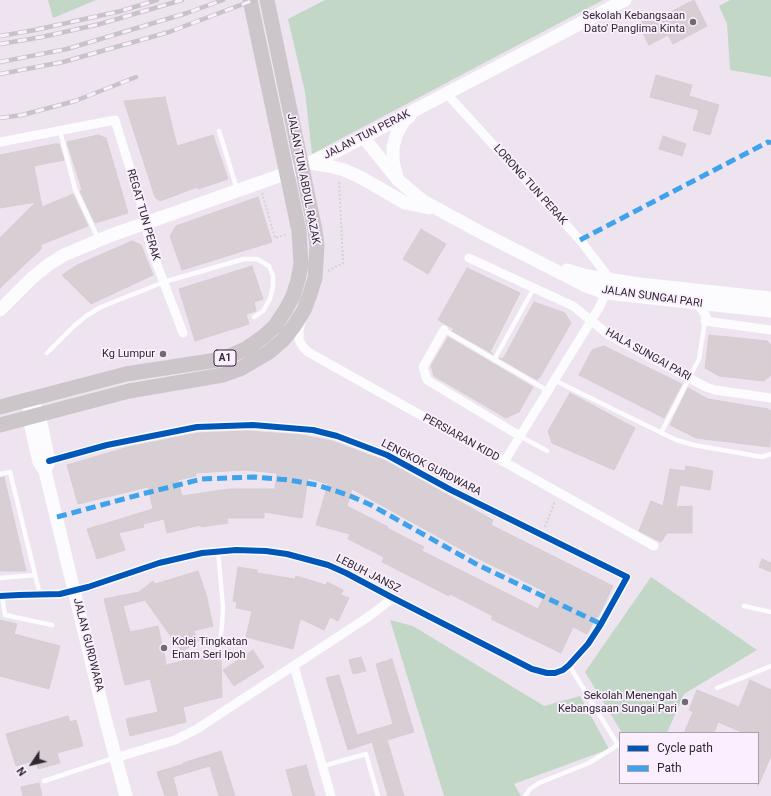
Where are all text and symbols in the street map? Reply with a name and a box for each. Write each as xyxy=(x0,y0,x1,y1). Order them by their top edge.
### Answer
place label: Sekolah Kebangsaan Dato' Panglima Kinta xyxy=(583,9,685,35)
marker: Sekolah Kebangsaan Dato' Panglima Kinta xyxy=(688,17,698,27)
street label: JALAN TUN PERAK xyxy=(322,108,412,162)
street label: JALAN TUN ABDUL RAZAK xyxy=(284,113,322,245)
street label: LORONG TUN PERAK xyxy=(490,142,570,228)
street label: REGAT TUN PERAK xyxy=(124,168,162,262)
street label: JALAN SUNGAI PARI xyxy=(601,283,703,311)
street label: HALA SUNGAI PARI xyxy=(603,326,693,384)
place label: Kg Lumpur xyxy=(102,347,155,361)
marker: Kg Lumpur xyxy=(158,349,168,359)
road number: A1 xyxy=(214,350,236,366)
street label: PERSIARAN KIDD xyxy=(420,411,502,465)
street label: LENGKOK GURDWARA xyxy=(379,437,483,499)
street label: LEBUH JANSZ xyxy=(333,552,403,596)
street label: JALAN GURDWARA xyxy=(70,597,106,693)
place label: Kolej Tingkatan Enam Seri Ipoh xyxy=(172,635,248,661)
marker: Kolej Tingkatan Enam Seri Ipoh xyxy=(159,643,169,653)
place label: Sekolah Menengah Kebangsaan Sungai Pari xyxy=(558,689,677,715)
marker: Sekolah Menengah Kebangsaan Sungai Pari xyxy=(680,697,690,707)
legend xyxy=(619,732,759,784)
text: Cycle path xyxy=(657,741,713,755)
north arrow xyxy=(12,744,52,784)
text: Path xyxy=(657,761,682,775)
text: N xyxy=(14,764,29,778)

